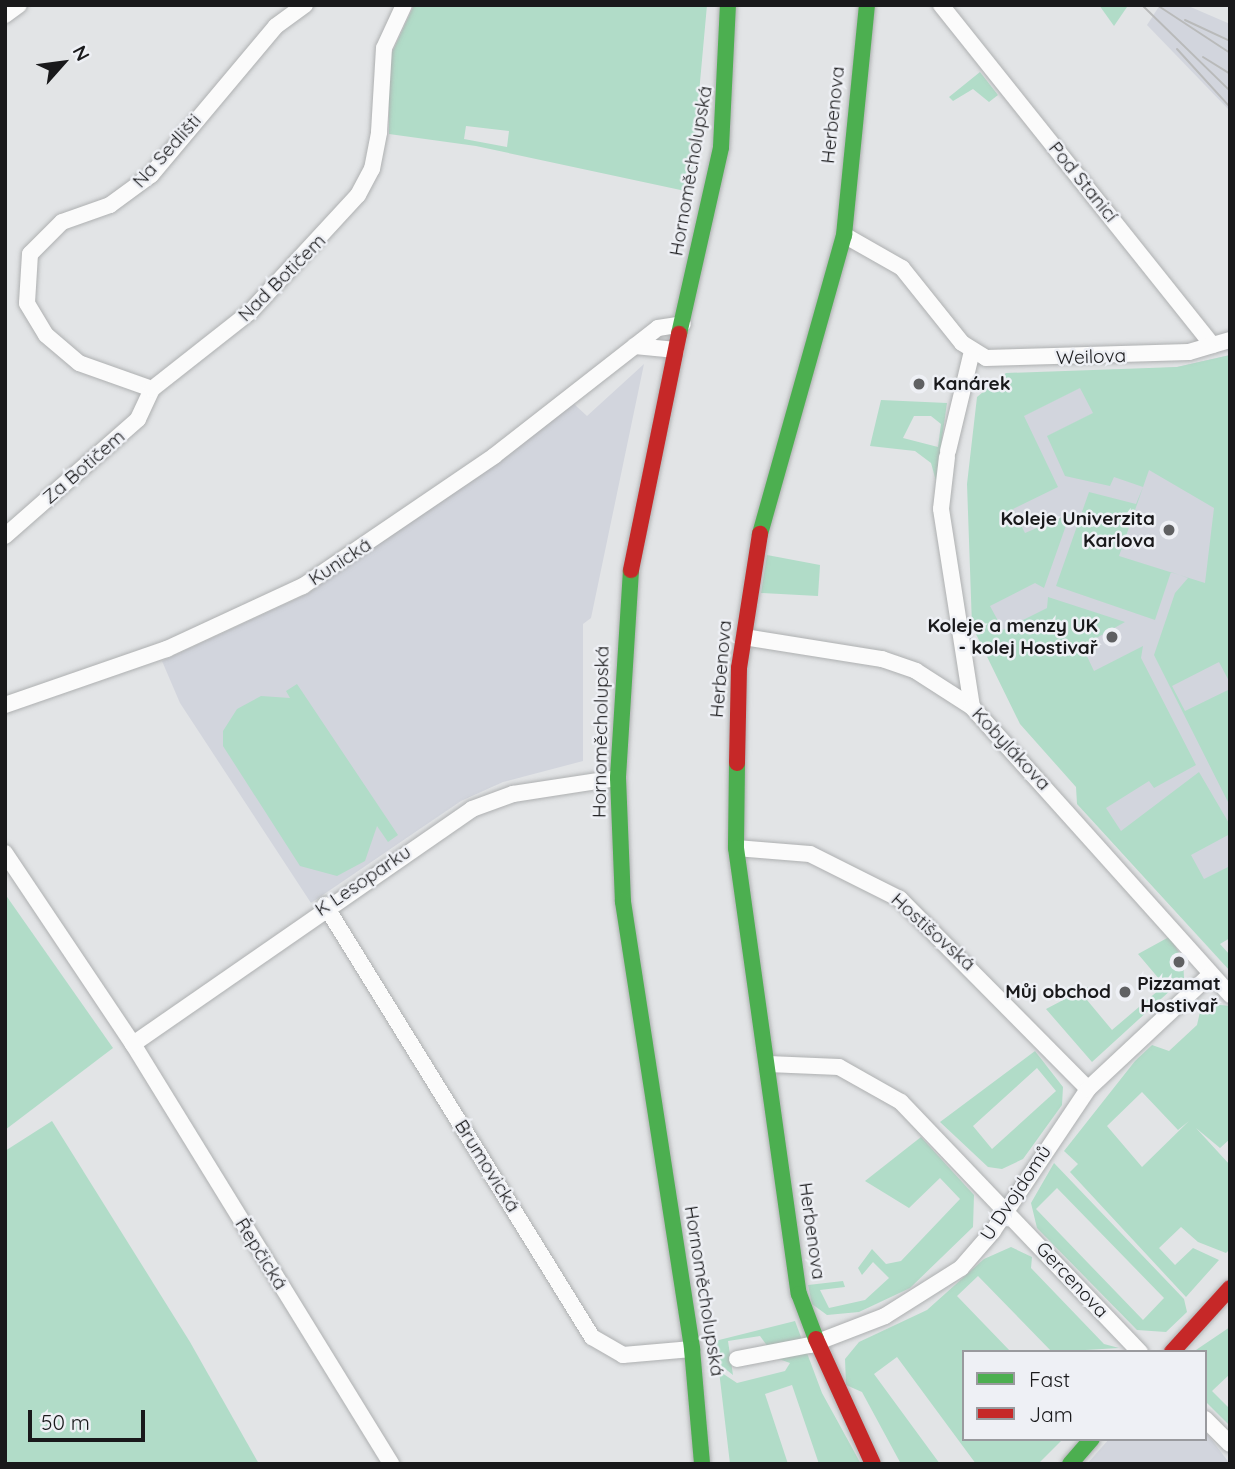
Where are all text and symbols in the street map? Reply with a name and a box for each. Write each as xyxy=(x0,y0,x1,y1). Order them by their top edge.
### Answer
north arrow xyxy=(28,28,98,98)
text: N xyxy=(68,41,95,65)
street label: Herbenova xyxy=(817,65,849,165)
street label: Hornoměcholupská xyxy=(665,84,717,258)
street label: Na Sedlišti xyxy=(128,109,206,193)
street label: Pod Stanicí xyxy=(1044,137,1122,227)
street label: Nad Botičem xyxy=(234,230,330,326)
street label: Weilova xyxy=(1056,344,1126,370)
place label: Kanárek xyxy=(933,373,1010,395)
marker: Kanárek xyxy=(911,376,927,392)
street label: Za Botičem xyxy=(38,425,130,509)
place label: Koleje Univerzita Karlova xyxy=(1001,508,1155,552)
marker: Koleje Univerzita Karlova xyxy=(1161,522,1177,538)
street label: Kunická xyxy=(304,533,376,591)
place label: Koleje a menzy UK - kolej Hostivař xyxy=(927,615,1098,659)
street label: Herbenova xyxy=(705,619,737,719)
marker: Koleje a menzy UK - kolej Hostivař xyxy=(1104,629,1120,645)
street label: Hornoměcholupská xyxy=(588,646,614,818)
street label: Kobylákova xyxy=(967,703,1055,795)
street label: K Lesoparku xyxy=(311,841,415,921)
street label: Hostišovská xyxy=(886,888,980,976)
marker: Pizzamat Hostivař xyxy=(1171,954,1187,970)
place label: Pizzamat Hostivař xyxy=(1137,973,1221,1017)
place label: Můj obchod xyxy=(1005,981,1111,1003)
marker: Můj obchod xyxy=(1117,984,1133,1000)
street label: Brumovická xyxy=(450,1116,524,1216)
street label: U Dvojdomů xyxy=(976,1141,1056,1245)
street label: Herbenova xyxy=(794,1181,830,1281)
street label: Hornoměcholupská xyxy=(679,1204,729,1378)
street label: Řepčická xyxy=(230,1214,292,1294)
street label: Gercenova xyxy=(1031,1237,1113,1323)
legend xyxy=(962,1350,1207,1441)
text: Fast xyxy=(1029,1366,1070,1392)
scale bar xyxy=(32,1396,149,1440)
text: Jam xyxy=(1029,1401,1073,1427)
text: 50 m xyxy=(41,1409,90,1435)

